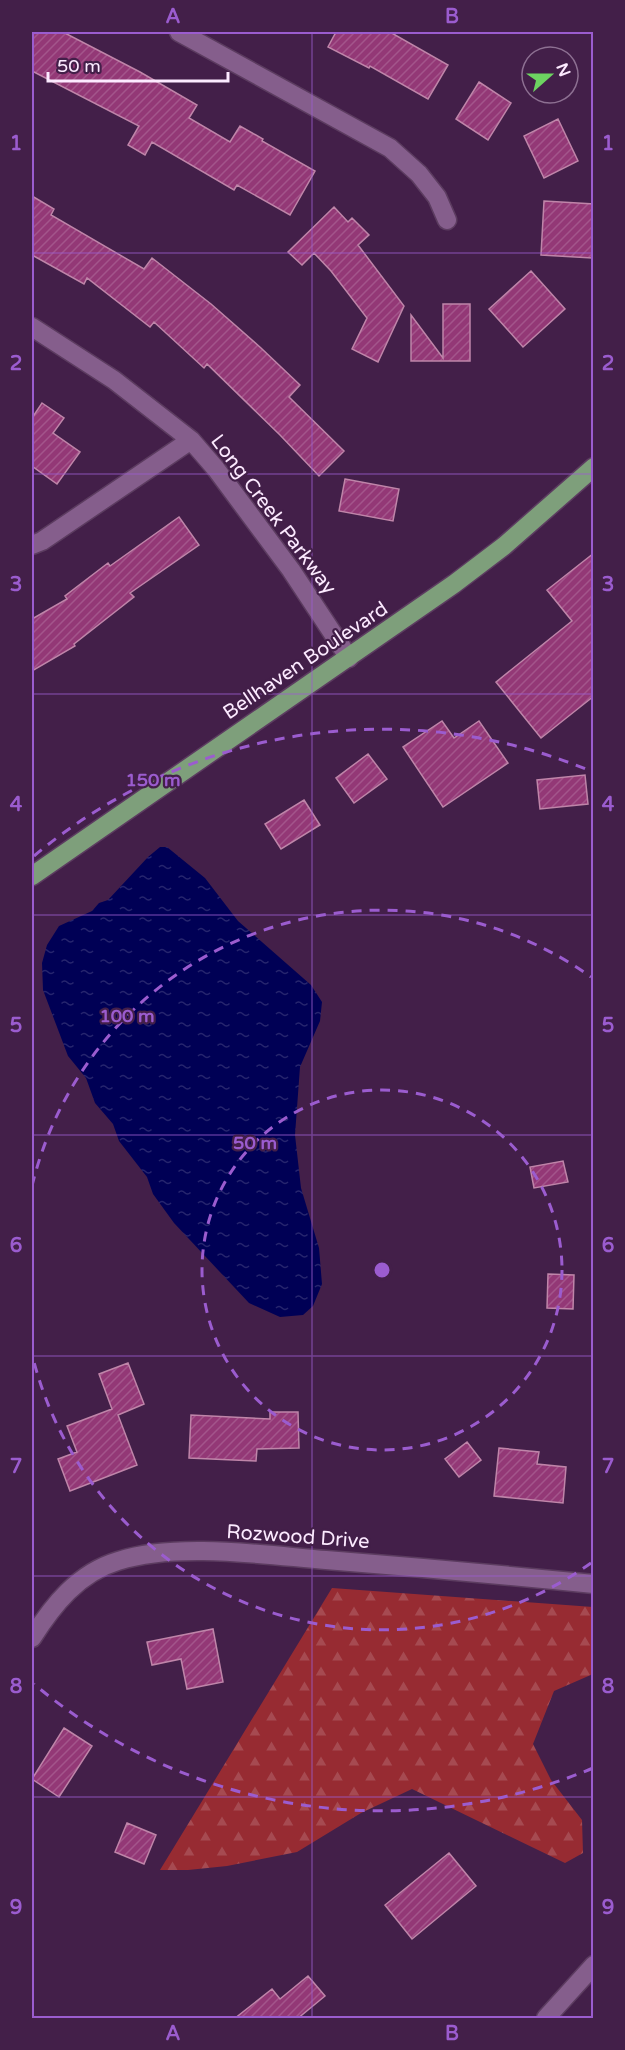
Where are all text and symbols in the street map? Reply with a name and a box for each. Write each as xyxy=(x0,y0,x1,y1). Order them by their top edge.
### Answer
text: A xyxy=(166,5,181,29)
text: B xyxy=(445,5,459,29)
scale bar xyxy=(48,45,228,83)
north arrow xyxy=(520,45,580,105)
text: 50 m xyxy=(57,55,101,77)
text: N xyxy=(551,60,575,80)
text: 1 xyxy=(10,132,22,156)
text: 1 xyxy=(602,132,614,156)
text: 2 xyxy=(10,352,22,376)
text: 2 xyxy=(602,352,614,376)
street label: Long Creek Parkway xyxy=(205,430,341,599)
text: 3 xyxy=(10,573,22,597)
text: 3 xyxy=(602,573,614,597)
street label: Bellhaven Boulevard xyxy=(219,597,392,725)
text: 150 m xyxy=(125,769,181,791)
text: 4 xyxy=(10,793,23,817)
text: 4 xyxy=(602,793,615,817)
text: 100 m xyxy=(99,1005,155,1027)
text: 5 xyxy=(10,1014,22,1038)
text: 5 xyxy=(602,1014,614,1038)
text: 50 m xyxy=(233,1132,277,1154)
text: 6 xyxy=(10,1234,22,1258)
text: 6 xyxy=(602,1234,614,1258)
centre of rings xyxy=(372,1260,392,1280)
text: 7 xyxy=(10,1455,22,1479)
text: 7 xyxy=(602,1455,614,1479)
street label: Rozwood Drive xyxy=(226,1520,370,1554)
text: 8 xyxy=(10,1675,22,1699)
text: 8 xyxy=(602,1675,614,1699)
text: 9 xyxy=(10,1896,22,1920)
text: 9 xyxy=(602,1896,614,1920)
text: A xyxy=(166,2022,181,2046)
text: B xyxy=(445,2022,459,2046)

